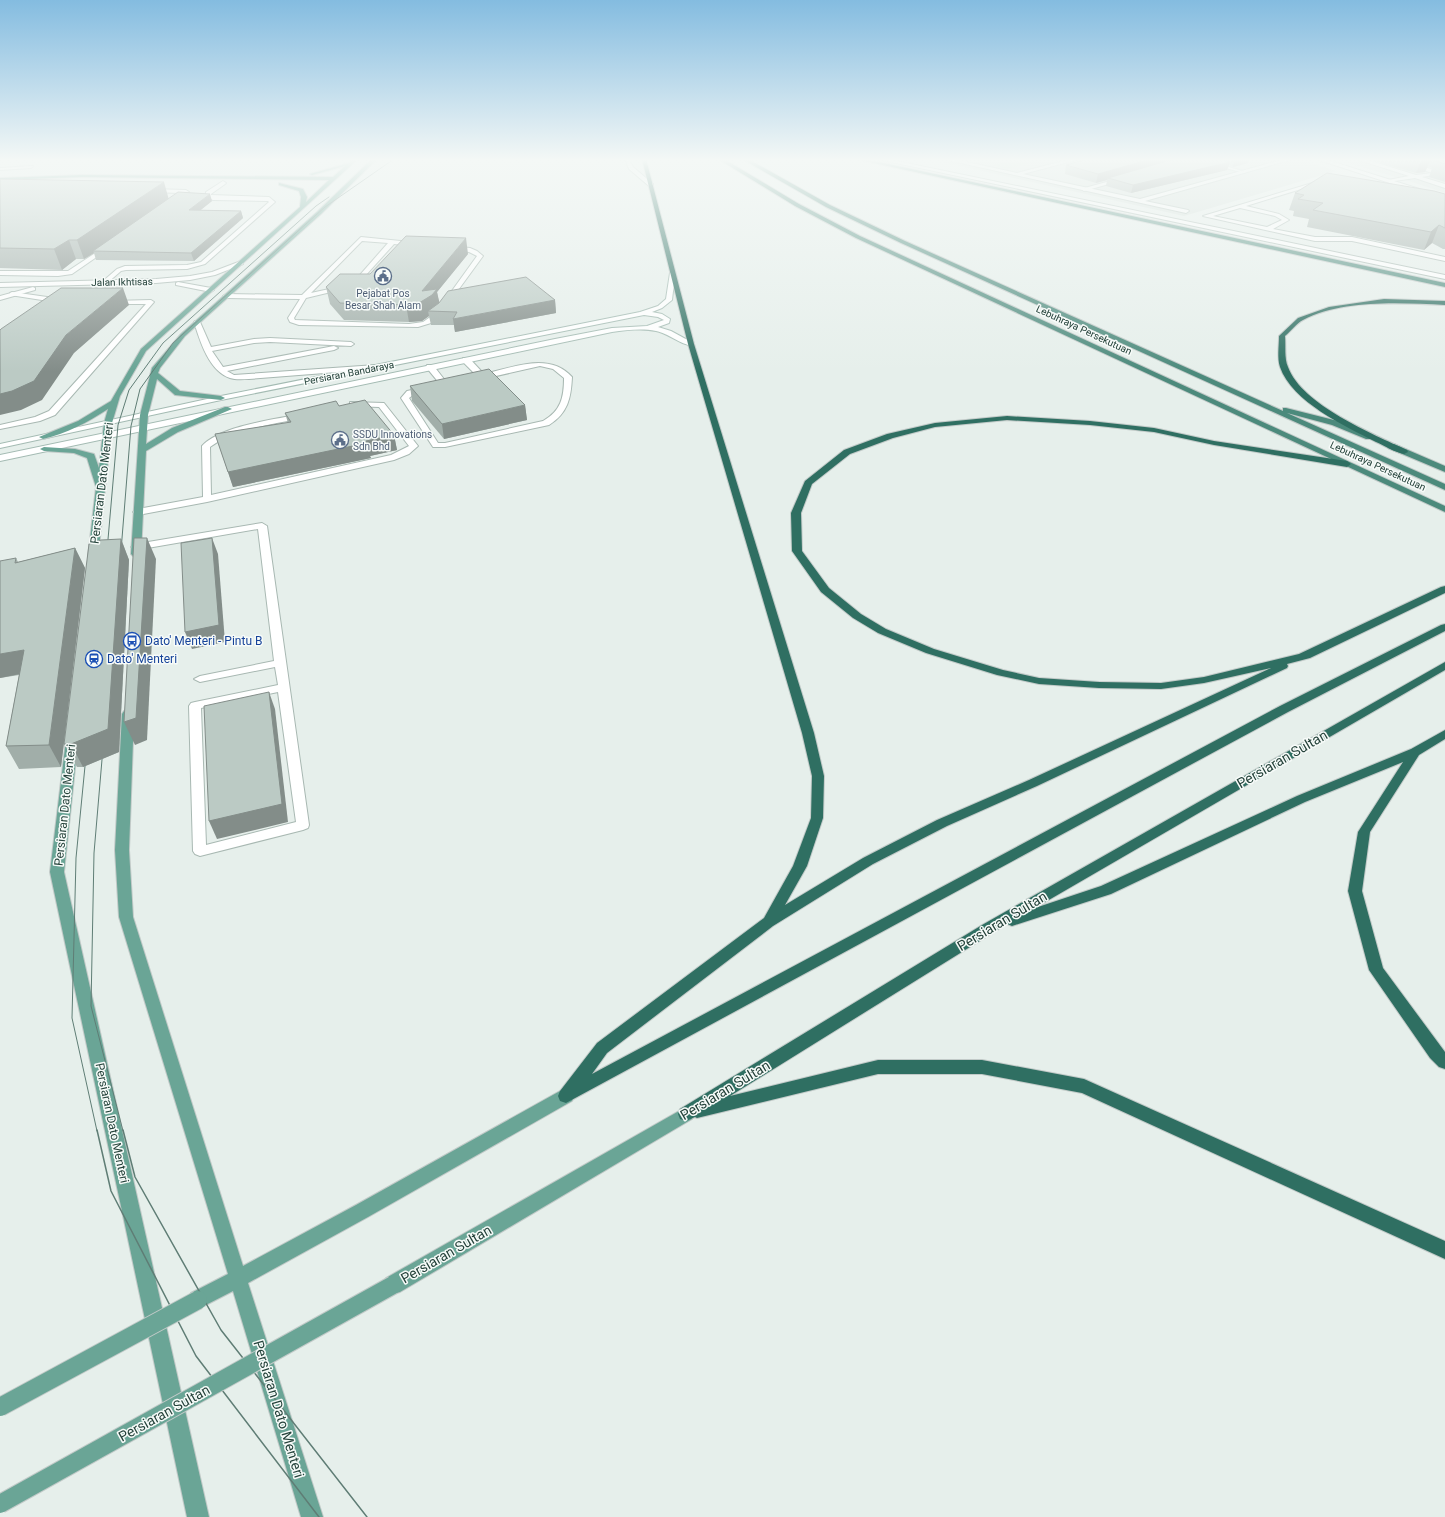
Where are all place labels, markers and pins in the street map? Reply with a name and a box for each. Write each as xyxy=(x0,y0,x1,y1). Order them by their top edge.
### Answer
public building icon: Pejabat Pos Besar Shah Alam xyxy=(373,266,393,286)
place label: Pejabat Pos Besar Shah Alam xyxy=(345,288,421,311)
place label: SSDU Innovations Sdn Bhd xyxy=(353,429,432,452)
public building icon: SSDU Innovations Sdn Bhd xyxy=(330,430,350,450)
bus stop icon: Dato' Menteri - Pintu B xyxy=(122,631,142,651)
place label: Dato' Menteri - Pintu B xyxy=(145,634,262,648)
station icon: Dato' Menteri xyxy=(84,649,104,669)
place label: Dato' Menteri xyxy=(107,652,177,666)

